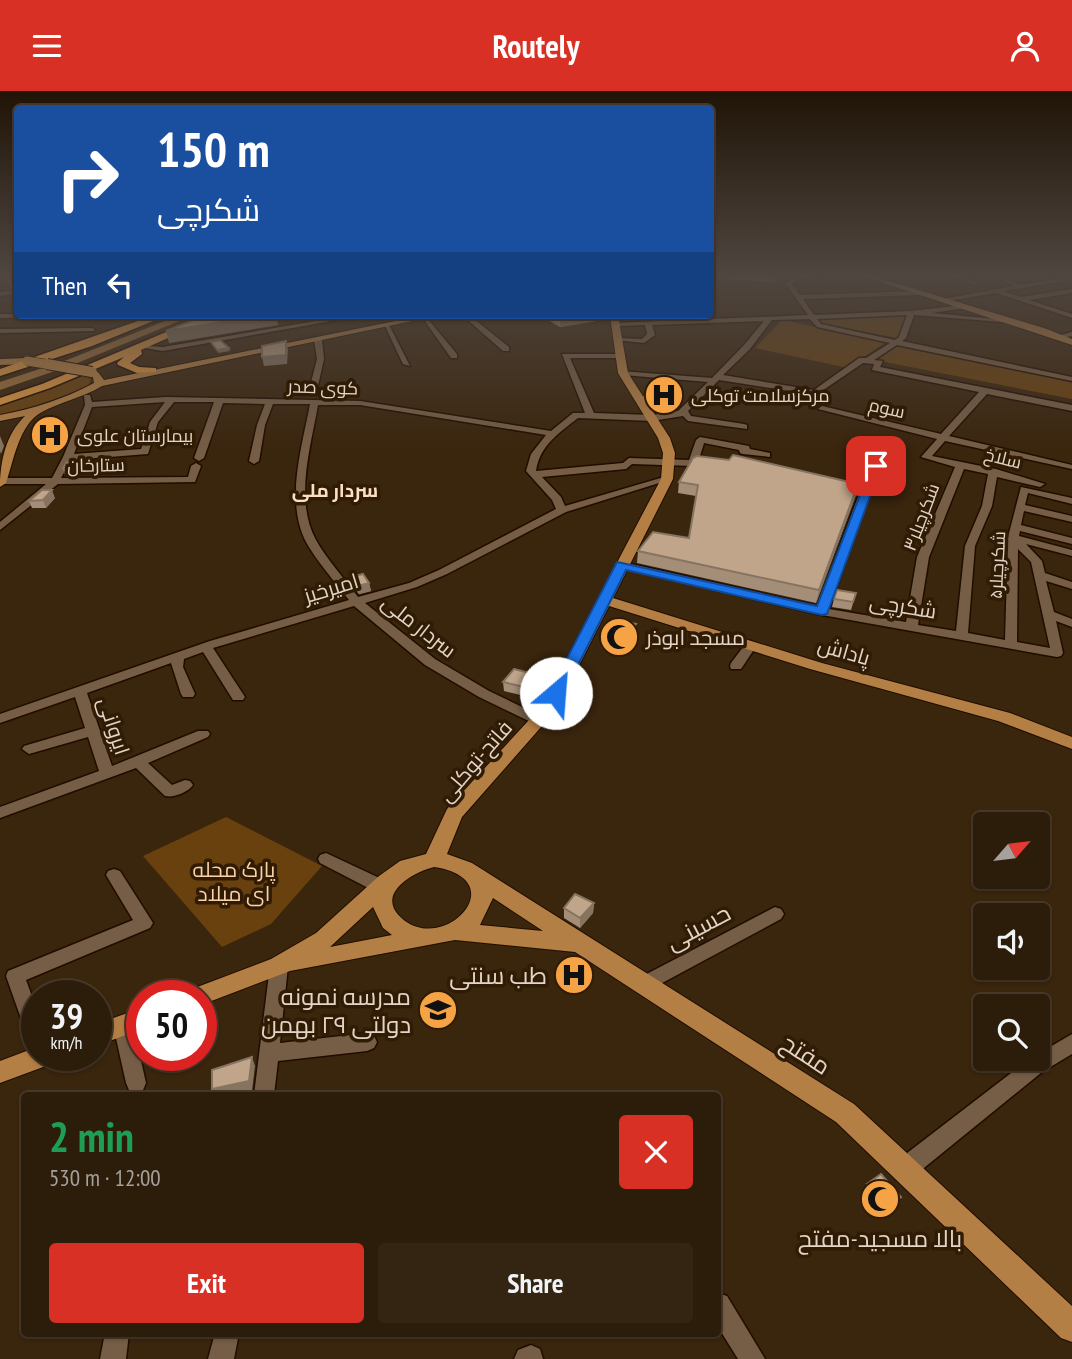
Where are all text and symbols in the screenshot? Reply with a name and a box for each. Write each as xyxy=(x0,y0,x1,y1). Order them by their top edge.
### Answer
text: Routely xyxy=(493,25,579,67)
icon: menu xyxy=(28,27,66,65)
icon: person xyxy=(1006,27,1044,65)
text: 150 m xyxy=(157,117,270,181)
icon: right xyxy=(42,133,133,224)
text: شکرچی xyxy=(157,188,260,230)
icon: left xyxy=(101,266,139,304)
text: Then xyxy=(42,269,87,302)
street label: کوی صدر xyxy=(286,374,359,400)
hospital icon: مرکزسلامت توکلی xyxy=(643,374,685,416)
place label: مرکزسلامت توکلی xyxy=(691,384,830,407)
street label: سوم xyxy=(866,393,907,424)
hospital icon: بیمارستان علوی xyxy=(29,414,71,456)
place label: بیمارستان علوی xyxy=(77,424,193,447)
pin xyxy=(846,436,906,496)
street label: سلاخ xyxy=(982,442,1024,475)
icon: arrive xyxy=(857,447,895,485)
street label: ستارخان xyxy=(67,453,125,477)
district label: سردار ملی xyxy=(292,478,378,502)
street label: شکرچیلر۳ xyxy=(898,480,945,554)
street label: شکرچیلر۵ xyxy=(984,530,1011,600)
street label: امیرخیز xyxy=(299,567,362,609)
street label: شکرچی xyxy=(867,587,939,626)
street label: سردار ملی xyxy=(376,588,462,664)
mosque icon: مسجد ابوذر xyxy=(598,616,640,658)
place label: مسجد ابوذر xyxy=(645,624,745,651)
street label: پاداش xyxy=(815,631,874,672)
position arrow xyxy=(519,656,593,730)
street label: ایروانی xyxy=(92,694,136,758)
street label: فاتح-توکلی xyxy=(432,715,519,808)
north arrow xyxy=(973,812,1050,889)
map controls xyxy=(973,812,1050,1071)
park label: پارک محله ای میلاد xyxy=(193,856,276,907)
street label: حسینی xyxy=(660,897,736,957)
button: sound xyxy=(973,903,1050,980)
hospital icon: طب سنتی xyxy=(553,954,595,996)
place label: طب سنتی xyxy=(449,960,547,991)
speed limit sign: 50 xyxy=(126,980,217,1071)
place label: مدرسه نمونه دولتی ۲۹ بهمن xyxy=(261,981,411,1040)
school or university icon: مدرسه نمونه دولتی ۲۹ بهمن xyxy=(417,989,459,1031)
text: 39 xyxy=(50,993,83,1039)
button: search xyxy=(973,994,1050,1071)
street label: مفتح xyxy=(775,1027,837,1082)
text: km/h xyxy=(51,1031,82,1054)
text: 2 min xyxy=(49,1109,134,1164)
button: close xyxy=(619,1115,693,1189)
text: 530 m · 12:00 xyxy=(49,1163,161,1192)
mosque icon: بالا مسجید-مفتح xyxy=(859,1178,901,1220)
place label: بالا مسجید-مفتح xyxy=(798,1223,962,1255)
button: Exit xyxy=(49,1243,364,1323)
button: Share xyxy=(378,1243,693,1323)

